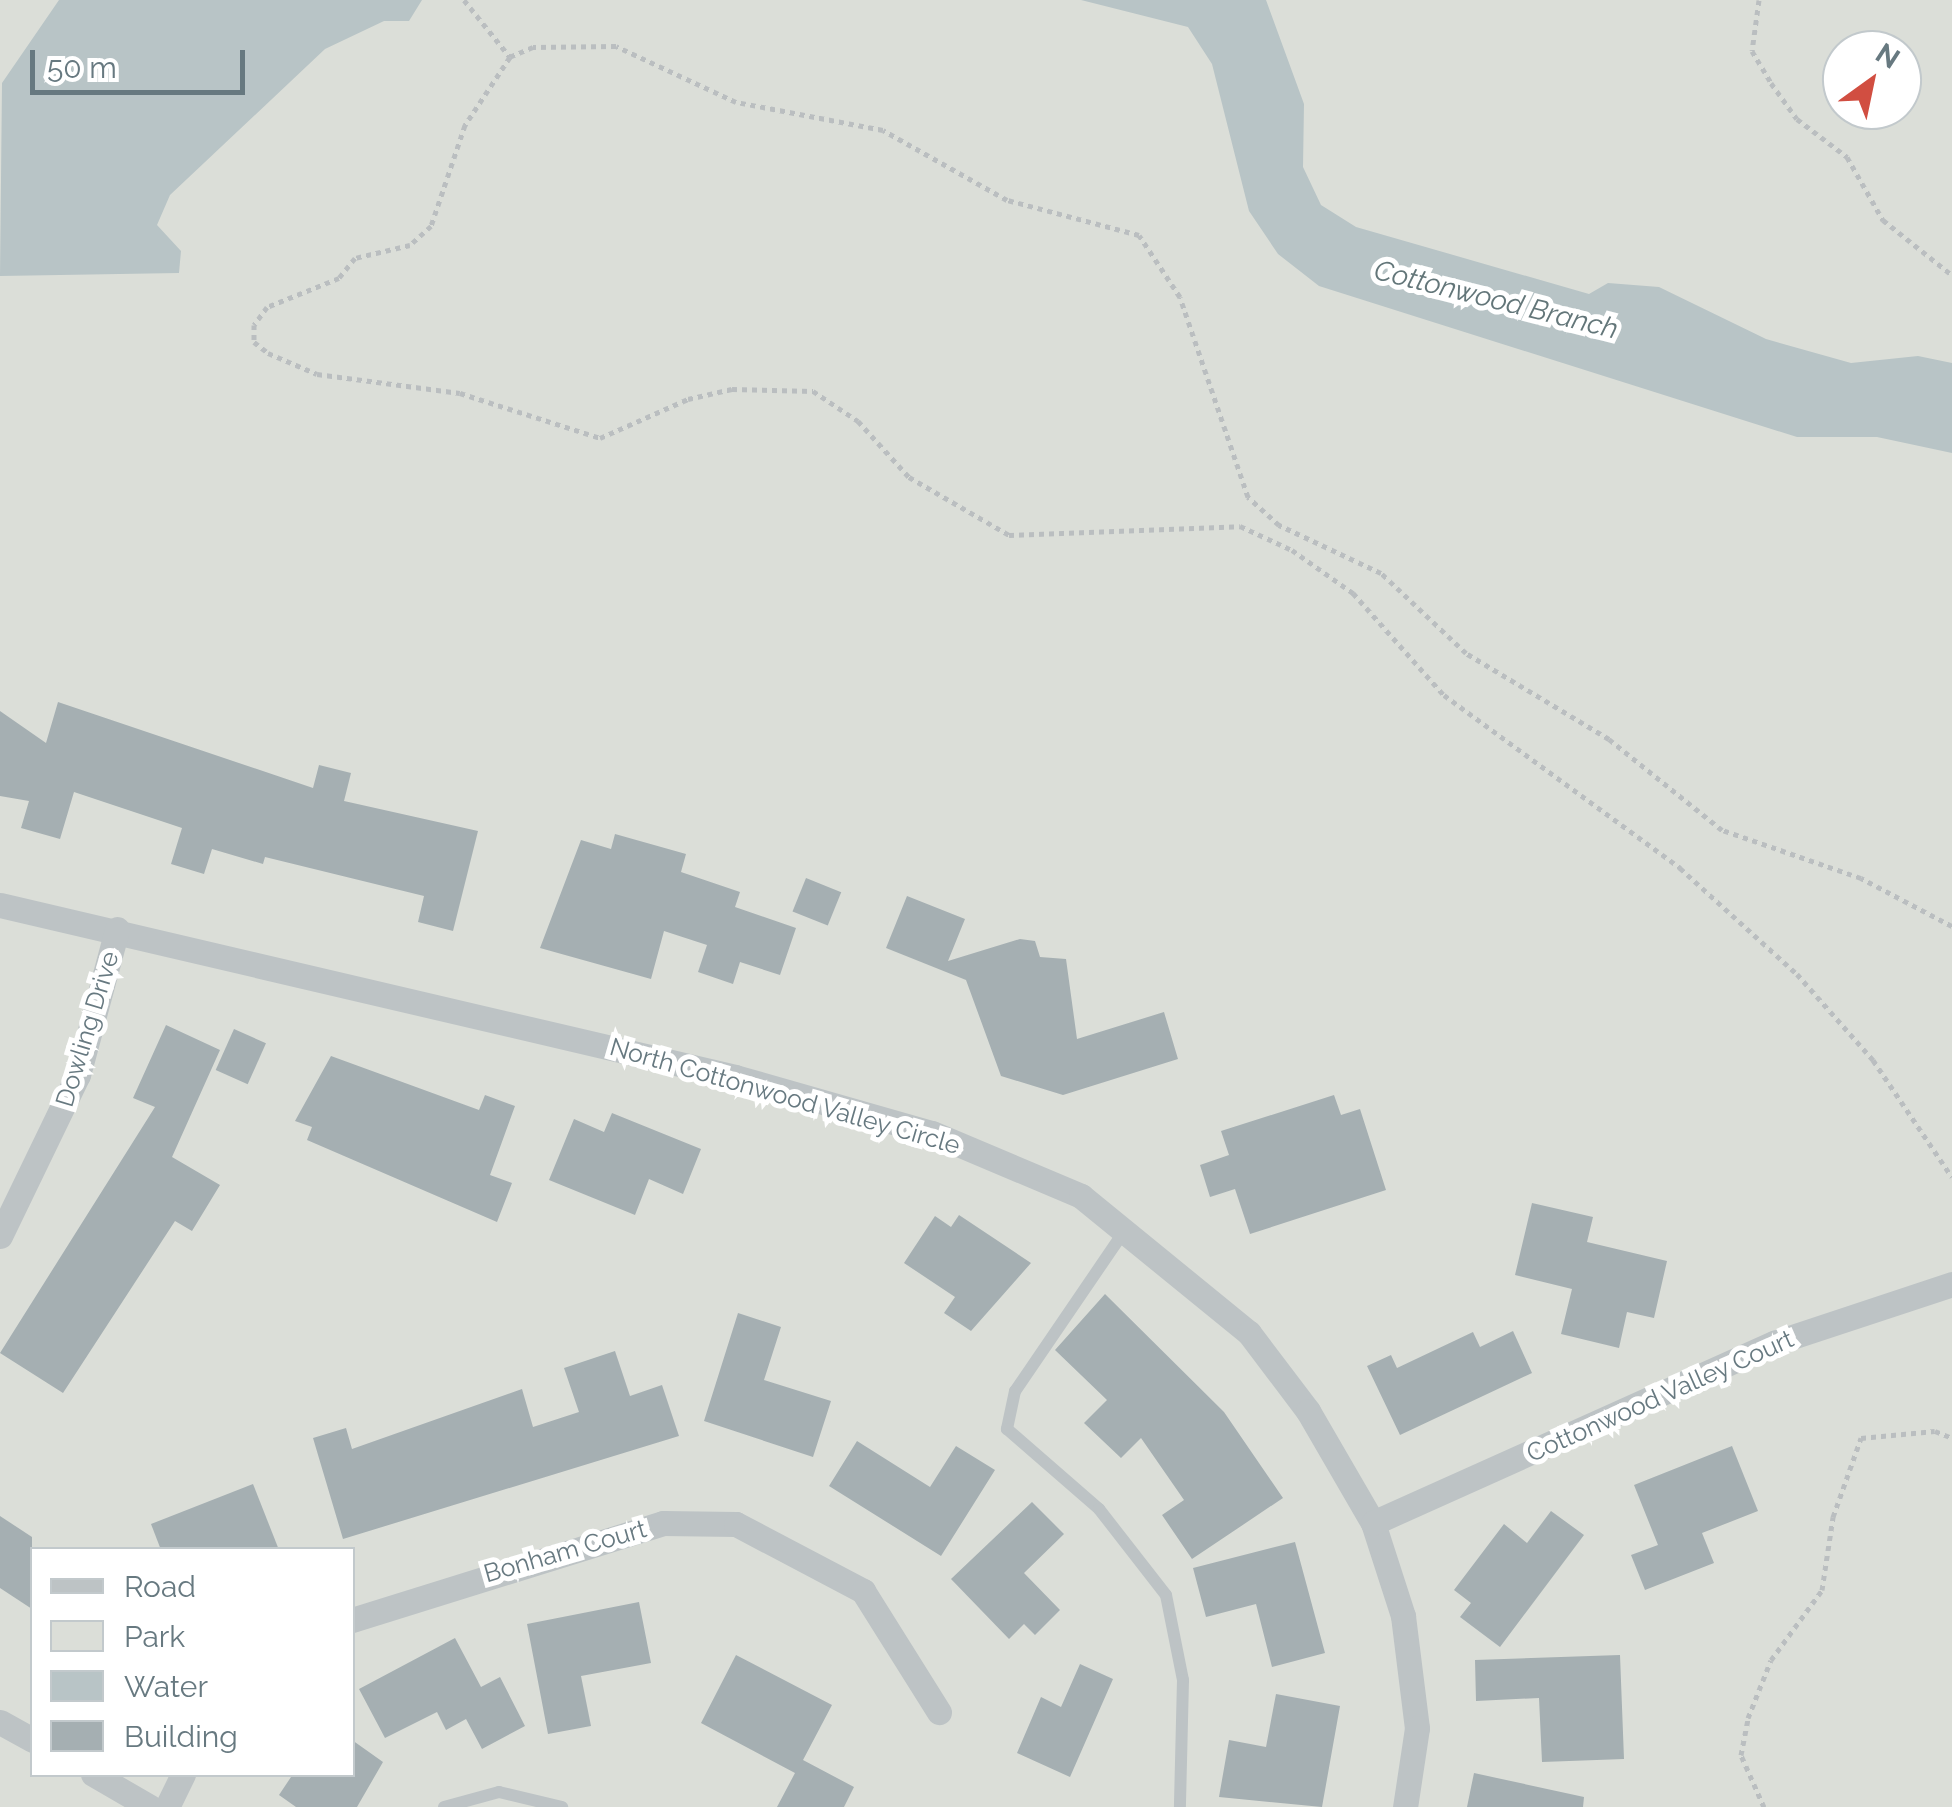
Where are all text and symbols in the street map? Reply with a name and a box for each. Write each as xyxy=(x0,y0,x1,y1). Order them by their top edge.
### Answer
scale bar xyxy=(35,30,250,92)
north arrow xyxy=(1822,30,1922,130)
text: N xyxy=(1870,36,1905,76)
text: 50 m xyxy=(47,50,117,85)
water label: Cottonwood Branch xyxy=(1371,253,1621,347)
street label: Dowling Drive xyxy=(49,948,125,1110)
street label: North Cottonwood Valley Circle xyxy=(606,1031,964,1161)
street label: Cottonwood Valley Court xyxy=(1521,1323,1799,1469)
street label: Bonham Court xyxy=(480,1513,650,1589)
legend xyxy=(30,1547,355,1777)
text: Road xyxy=(124,1569,196,1604)
text: Park xyxy=(124,1619,185,1654)
text: Water xyxy=(124,1669,208,1704)
text: Building xyxy=(124,1719,238,1754)

